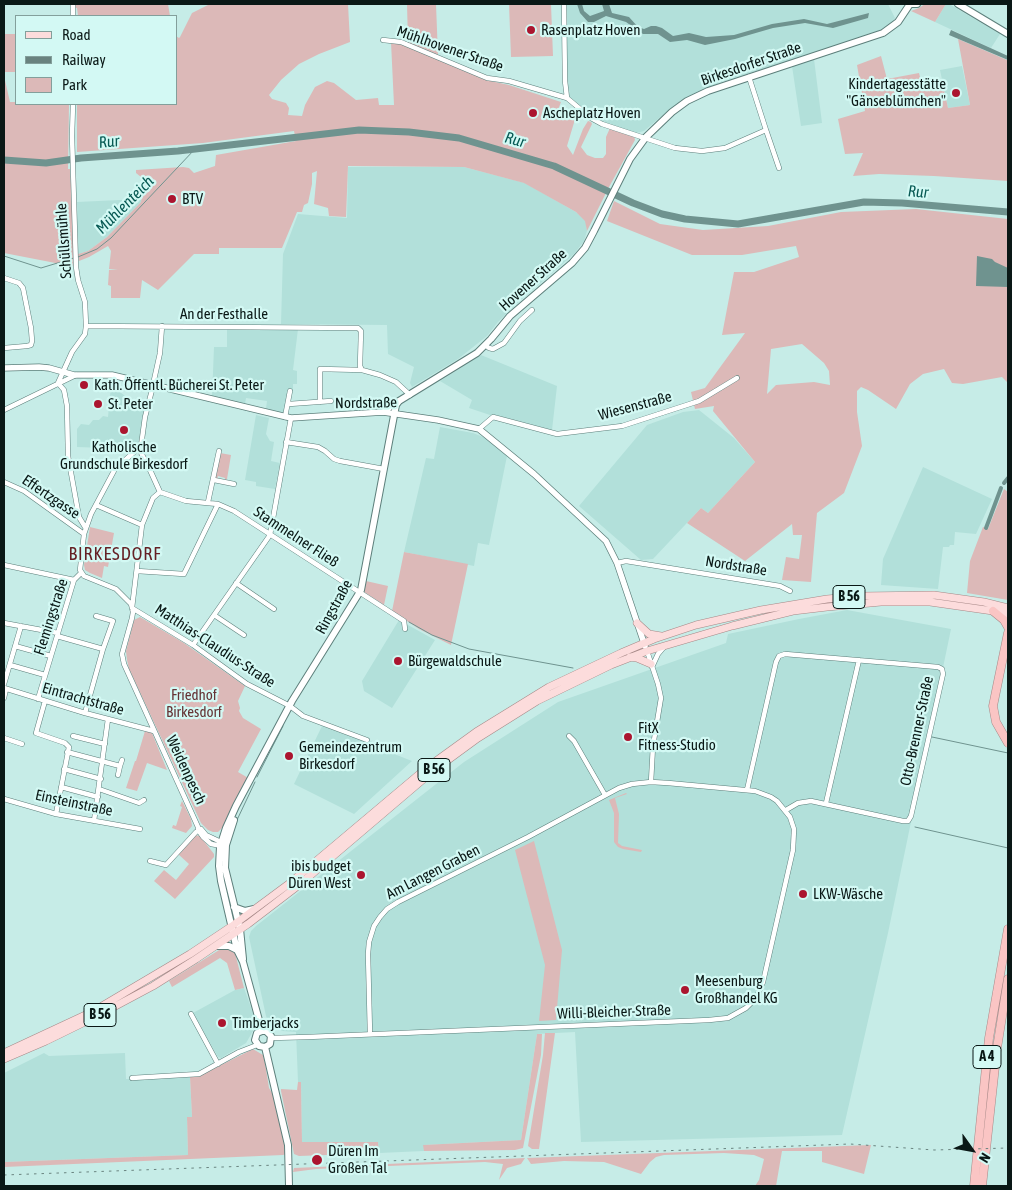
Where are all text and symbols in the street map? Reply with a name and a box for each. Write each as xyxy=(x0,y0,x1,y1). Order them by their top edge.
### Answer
legend xyxy=(15,15,178,105)
place label: Rasenplatz Hoven xyxy=(541,21,640,39)
street label: Mühlhovener Straße xyxy=(394,22,506,76)
marker: Rasenplatz Hoven xyxy=(525,24,537,36)
text: Road xyxy=(62,26,91,43)
street label: Birkesdorfer Straße xyxy=(699,38,803,90)
text: Railway xyxy=(62,51,106,68)
place label: Kindertagesstätte "Gänseblümchen" xyxy=(846,75,946,110)
text: Park xyxy=(62,76,87,93)
marker: Kindertagesstätte "Gänseblümchen" xyxy=(950,87,962,99)
place label: Ascheplatz Hoven xyxy=(543,104,641,122)
marker: Ascheplatz Hoven xyxy=(527,107,539,119)
water label: Rur xyxy=(503,128,527,152)
water label: Rur xyxy=(98,131,120,153)
water label: Mühlenteich xyxy=(92,172,158,238)
water label: Rur xyxy=(907,182,929,202)
place label: BTV xyxy=(182,190,203,208)
marker: BTV xyxy=(166,193,178,205)
street label: Schüllsmühle xyxy=(52,203,76,279)
street label: Hovener Straße xyxy=(496,245,570,315)
street label: An der Festhalle xyxy=(180,305,268,323)
place label: Kath. Öffentl. Bücherei St. Peter xyxy=(94,376,264,394)
marker: Kath. Öffentl. Bücherei St. Peter xyxy=(78,379,90,391)
street label: Wiesenstraße xyxy=(596,388,674,424)
street label: Nordstraße xyxy=(335,393,397,413)
place label: St. Peter xyxy=(108,395,153,413)
marker: St. Peter xyxy=(92,398,104,410)
marker: Katholische Grundschule Birkesdorf xyxy=(118,424,130,436)
place label: Katholische Grundschule Birkesdorf xyxy=(60,438,188,473)
street label: Effertzgasse xyxy=(19,471,83,523)
street label: Stammelner Fließ xyxy=(250,503,342,571)
district label: BIRKESDORF xyxy=(67,543,163,565)
street label: Nordstraße xyxy=(704,552,768,580)
street label: Flemingstraße xyxy=(30,577,72,657)
street label: Ringstraße xyxy=(312,577,356,637)
road number: B 56 xyxy=(833,586,865,608)
street label: Matthias-Claudius-Straße xyxy=(151,600,279,692)
place label: Bürgewaldschule xyxy=(408,652,502,670)
marker: Bürgewaldschule xyxy=(392,655,404,667)
street label: Otto-Brenner-Straße xyxy=(897,675,937,787)
street label: Eintrachtstraße xyxy=(40,679,126,719)
park label: Friedhof Birkesdorf xyxy=(166,686,222,721)
place label: FitX Fitness-Studio xyxy=(638,719,716,754)
marker: FitX Fitness-Studio xyxy=(622,731,634,743)
street label: Weidenpesch xyxy=(162,733,210,807)
place label: Gemeindezentrum Birkesdorf xyxy=(299,738,402,773)
marker: Gemeindezentrum Birkesdorf xyxy=(283,750,295,762)
road number: B 56 xyxy=(418,758,450,782)
street label: Einsteinstraße xyxy=(34,786,114,820)
street label: Am Langen Graben xyxy=(383,841,483,903)
place label: ibis budget Düren West xyxy=(288,857,351,892)
marker: ibis budget Düren West xyxy=(355,869,367,881)
place label: LKW-Wäsche xyxy=(813,885,883,903)
marker: LKW-Wäsche xyxy=(797,888,809,900)
place label: Meesenburg Großhandel KG xyxy=(695,972,778,1007)
marker: Meesenburg Großhandel KG xyxy=(679,984,691,996)
street label: Willi-Bleicher-Straße xyxy=(557,1001,671,1023)
road number: B 56 xyxy=(84,1004,116,1026)
place label: Timberjacks xyxy=(232,1014,299,1032)
marker: Timberjacks xyxy=(216,1017,228,1029)
road number: A 4 xyxy=(973,1046,1001,1068)
north arrow xyxy=(947,1125,997,1175)
place label: Düren Im Großen Tal xyxy=(328,1142,387,1177)
text: N xyxy=(976,1150,994,1166)
marker: Düren Im Großen Tal xyxy=(310,1153,324,1167)

